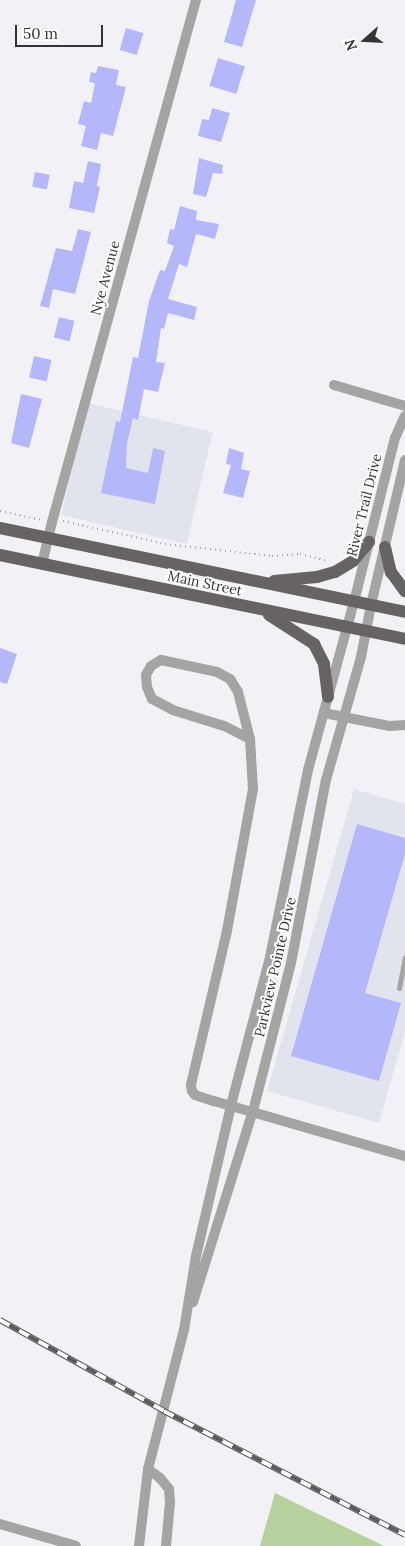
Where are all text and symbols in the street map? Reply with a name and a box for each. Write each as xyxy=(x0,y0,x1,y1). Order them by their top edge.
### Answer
scale bar xyxy=(18,15,105,47)
north arrow xyxy=(340,15,390,65)
text: 50 m xyxy=(23,24,58,43)
text: N xyxy=(341,37,361,53)
street label: Nye Avenue xyxy=(87,239,123,317)
street label: River Trail Drive xyxy=(343,452,385,558)
street label: Main Street xyxy=(166,567,244,599)
street label: Parkview Pointe Drive xyxy=(251,895,299,1039)

